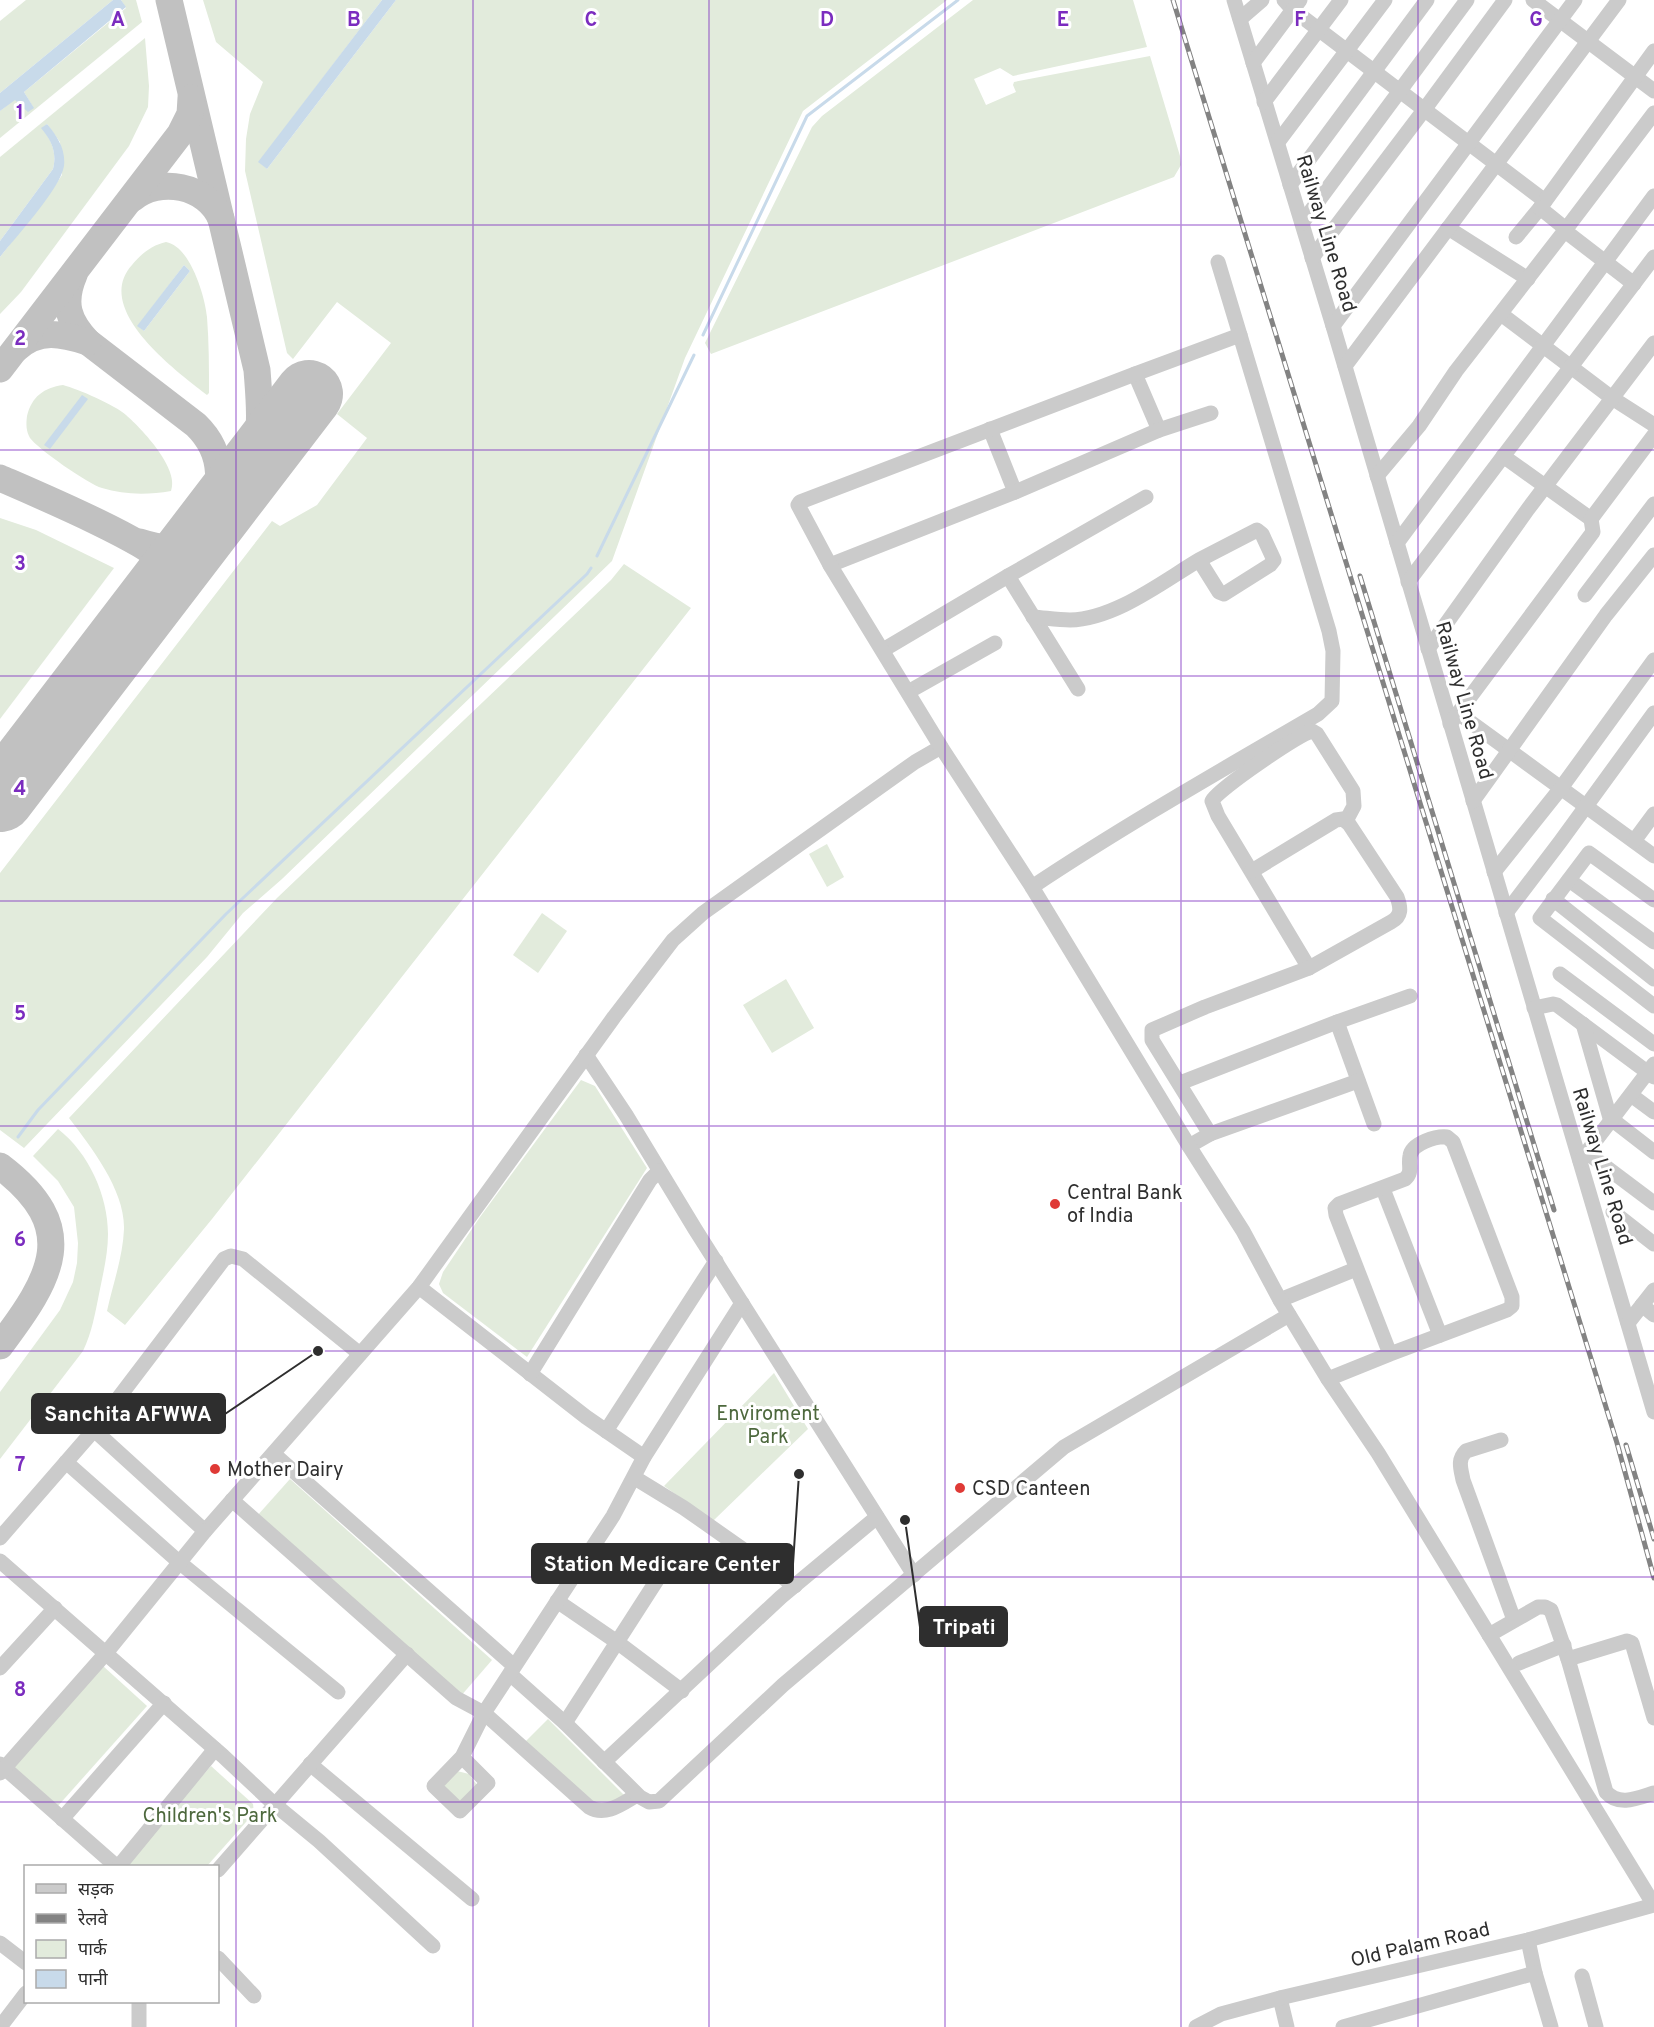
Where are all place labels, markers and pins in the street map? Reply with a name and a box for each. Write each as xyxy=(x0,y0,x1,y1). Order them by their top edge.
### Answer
place label: Central Bank of India xyxy=(1067,1181,1183,1230)
marker: Central Bank of India xyxy=(1048,1197,1062,1211)
callout: Sanchita AFWWA xyxy=(32,1394,225,1433)
place label: Mother Dairy xyxy=(227,1458,344,1484)
marker: Mother Dairy xyxy=(208,1462,222,1476)
place label: CSD Canteen xyxy=(972,1477,1091,1503)
marker: CSD Canteen xyxy=(953,1481,967,1495)
callout: Station Medicare Center xyxy=(532,1544,793,1583)
callout: Tripati xyxy=(920,1607,1007,1646)

